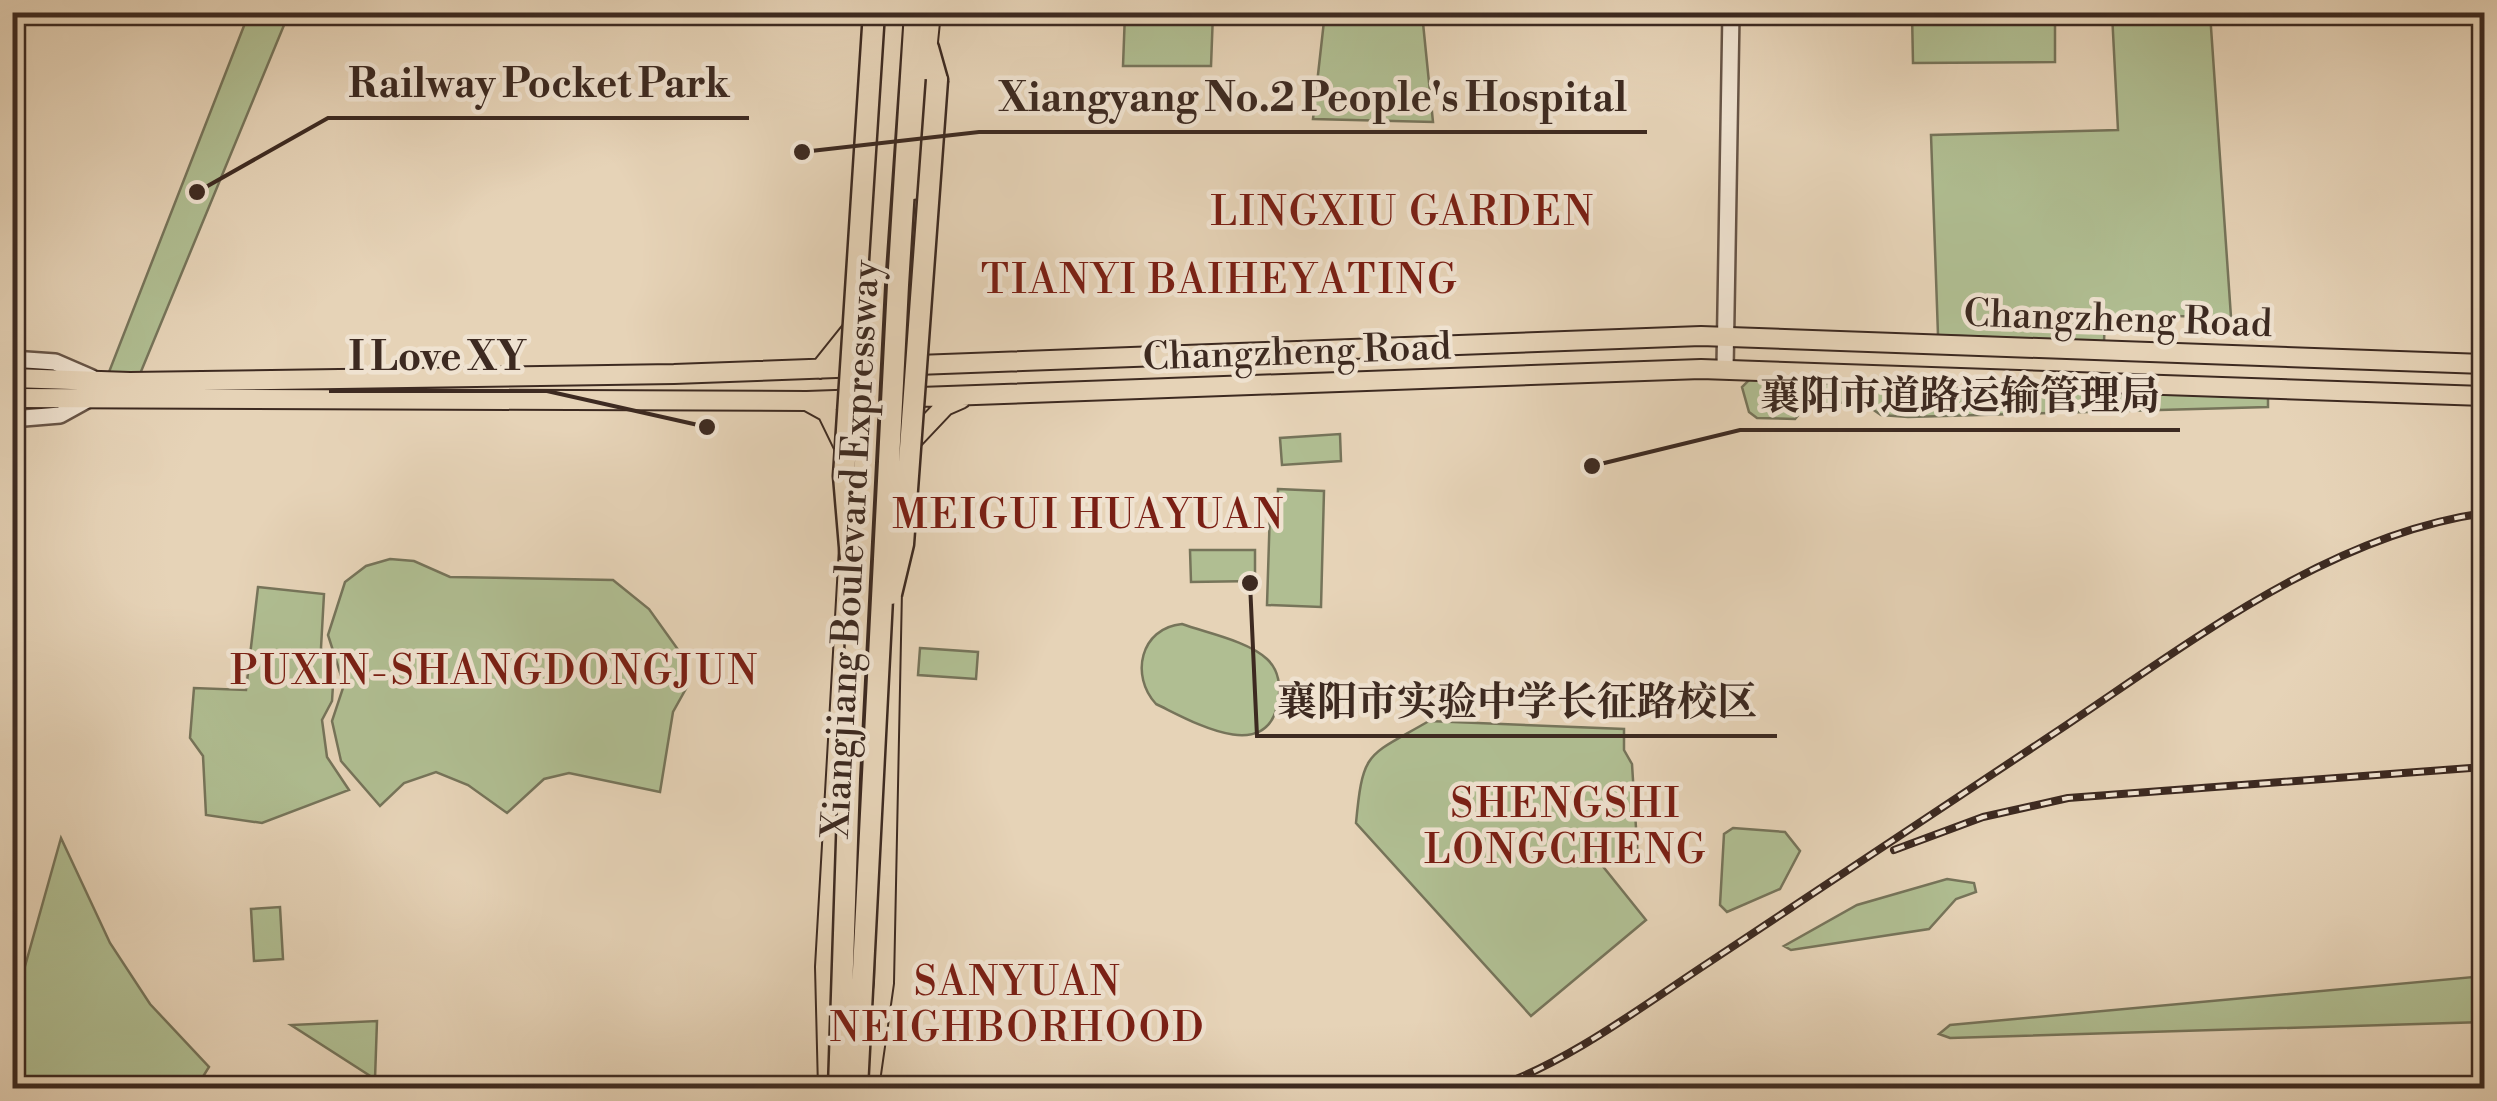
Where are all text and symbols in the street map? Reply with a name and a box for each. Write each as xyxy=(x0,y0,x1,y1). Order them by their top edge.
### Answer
callout: Railway Pocket Park xyxy=(328,48,749,118)
text: Railway Pocket Park xyxy=(348,60,731,110)
callout: Xiangyang No.2 People's Hospital xyxy=(979,62,1647,132)
text: Xiangyang No.2 People's Hospital xyxy=(998,74,1627,124)
district label: LINGXIU GARDEN xyxy=(1210,188,1596,238)
district label: TIANYI BAIHEYATING xyxy=(981,256,1459,306)
street label: Xiangjiang Boulevard Expressway xyxy=(813,259,890,840)
street label: Changzheng Road xyxy=(1963,291,2273,348)
callout: I Love XY xyxy=(329,321,547,391)
street label: Changzheng Road xyxy=(1142,324,1453,381)
text: I Love XY xyxy=(349,333,528,383)
callout: 襄阳市道路运输管理局 xyxy=(1740,360,2180,430)
text: 襄阳市道路运输管理局 xyxy=(1760,372,2160,422)
district label: MEIGUI HUAYUAN xyxy=(892,491,1286,541)
district label: PUXIN-SHANGDONGJUN xyxy=(230,647,760,697)
callout: 襄阳市实验中学长征路校区 xyxy=(1257,666,1777,736)
text: 襄阳市实验中学长征路校区 xyxy=(1277,678,1757,728)
district label: SHENGSHI LONGCHENG xyxy=(1424,780,1708,876)
district label: SANYUAN NEIGHBORHOOD xyxy=(830,958,1206,1054)

